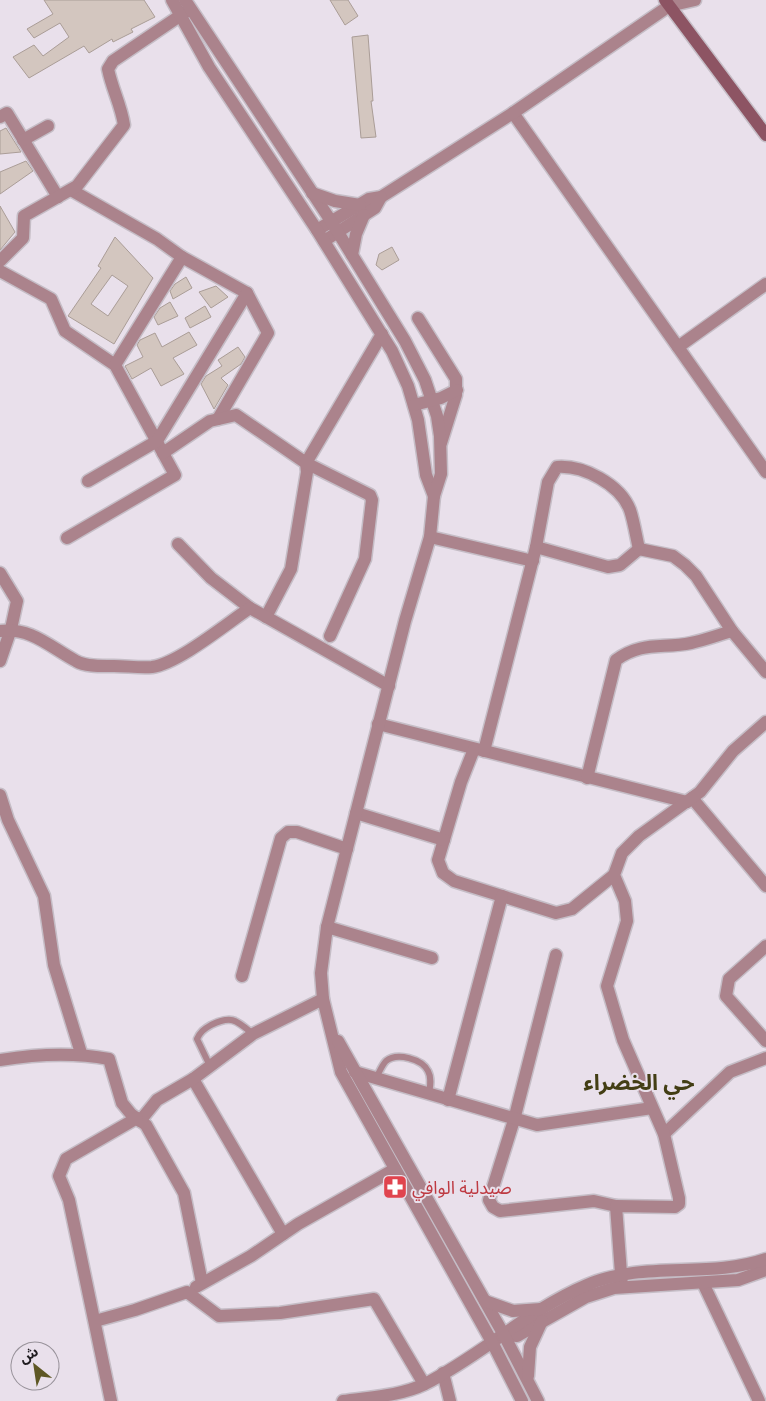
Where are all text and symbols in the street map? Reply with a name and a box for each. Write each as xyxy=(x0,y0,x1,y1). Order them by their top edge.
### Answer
district label: حي الخضراء xyxy=(583,1070,695,1100)
pharmacy icon: صيدلية الوافي xyxy=(382,1174,408,1200)
place label: صيدلية الوافي xyxy=(412,1177,512,1201)
north arrow xyxy=(10,1341,60,1391)
text: ش xyxy=(16,1343,41,1366)

